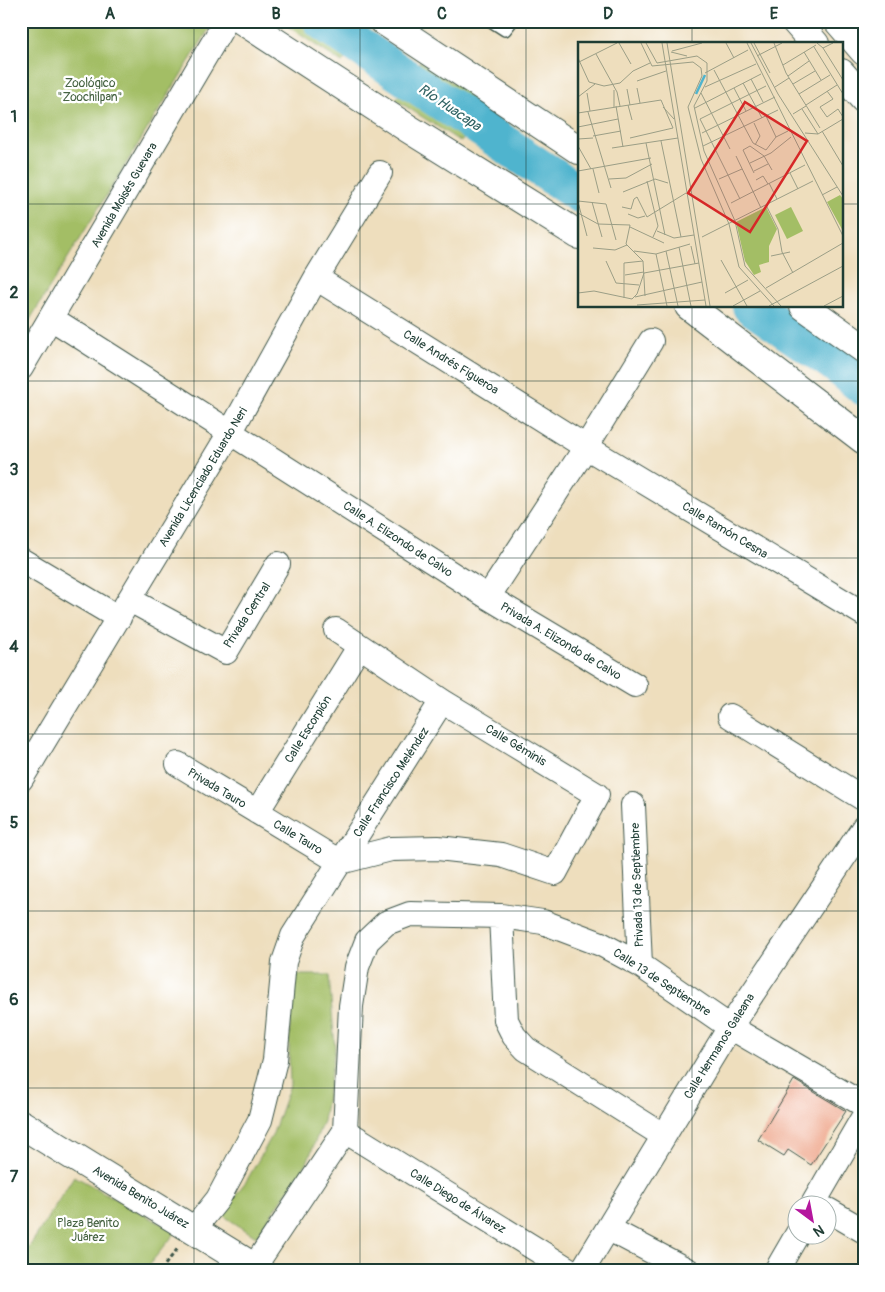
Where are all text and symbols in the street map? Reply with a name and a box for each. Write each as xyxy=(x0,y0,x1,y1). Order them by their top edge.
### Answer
text: A xyxy=(105,4,116,24)
text: B xyxy=(271,4,281,24)
text: C xyxy=(437,4,447,24)
text: D xyxy=(603,4,613,24)
text: E xyxy=(770,4,779,24)
inset map xyxy=(578,42,842,308)
park label: Zoológico "Zoochilpan" xyxy=(58,76,122,105)
water label: Río Huacapa xyxy=(415,80,485,135)
text: 1 xyxy=(11,107,17,127)
street label: Avenida Moisés Guevara xyxy=(88,140,161,250)
text: 2 xyxy=(10,283,19,303)
street label: Calle Andrés Figueroa xyxy=(400,327,502,398)
street label: Avenida Licenciado Eduardo Neri xyxy=(156,405,251,550)
text: 3 xyxy=(10,460,19,480)
street label: Calle A. Elizondo de Calvo xyxy=(340,498,456,581)
street label: Calle Ramón Cesna xyxy=(679,499,771,562)
street label: Privada Central xyxy=(221,579,274,651)
street label: Privada A. Elizondo de Calvo xyxy=(497,599,625,684)
text: 4 xyxy=(9,637,19,657)
street label: Calle Escorpión xyxy=(282,693,335,766)
street label: Calle Géminis xyxy=(483,721,550,770)
street label: Calle Francisco Meléndez xyxy=(350,724,433,840)
street label: Privada Tauro xyxy=(185,765,249,812)
text: 5 xyxy=(10,813,19,833)
street label: Calle Tauro xyxy=(270,817,326,858)
street label: Privada 13 de Septiembre xyxy=(628,822,647,947)
street label: Calle 13 de Septiembre xyxy=(610,945,714,1020)
text: 6 xyxy=(9,990,19,1010)
street label: Calle Hermanos Galeana xyxy=(681,990,758,1102)
street label: Avenida Benito Juárez xyxy=(90,1163,192,1232)
street label: Calle Diego de Álvarez xyxy=(407,1165,509,1237)
text: 7 xyxy=(10,1167,19,1187)
north arrow xyxy=(788,1194,838,1244)
park label: Plaza Benito Juárez xyxy=(57,1216,120,1245)
text: N xyxy=(810,1221,827,1240)

